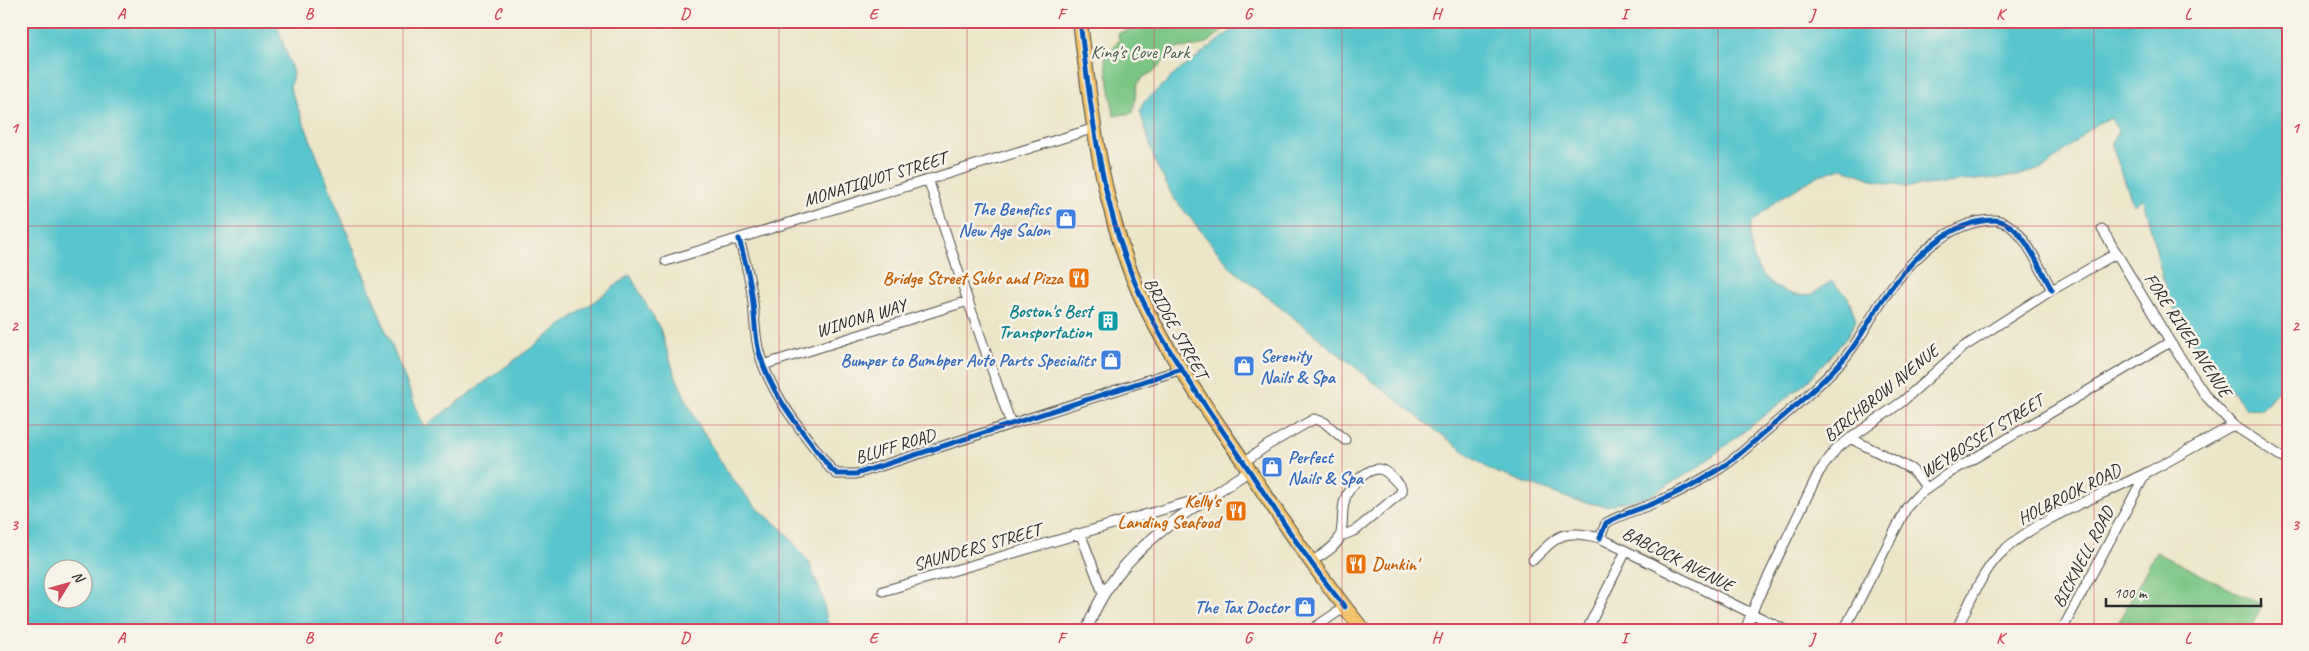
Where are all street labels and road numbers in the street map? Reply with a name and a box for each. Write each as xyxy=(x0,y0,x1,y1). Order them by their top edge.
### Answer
street label: MONATIQUOT STREET xyxy=(801,145,954,211)
street label: FORE RIVER AVENUE xyxy=(2140,269,2238,403)
street label: BRIDGE STREET xyxy=(1139,274,1215,386)
street label: WINONA WAY xyxy=(813,293,911,342)
street label: BIRCHBROW AVENUE xyxy=(1819,338,1945,446)
street label: WEYBOSSET STREET xyxy=(1916,387,2051,483)
street label: BLUFF ROAD xyxy=(852,423,939,469)
street label: HOLBROOK ROAD xyxy=(2014,458,2126,529)
street label: BICKNELL ROAD xyxy=(2047,501,2120,611)
street label: SAUNDERS STREET xyxy=(911,517,1048,576)
street label: BABCOCK AVENUE xyxy=(1619,521,1739,597)

